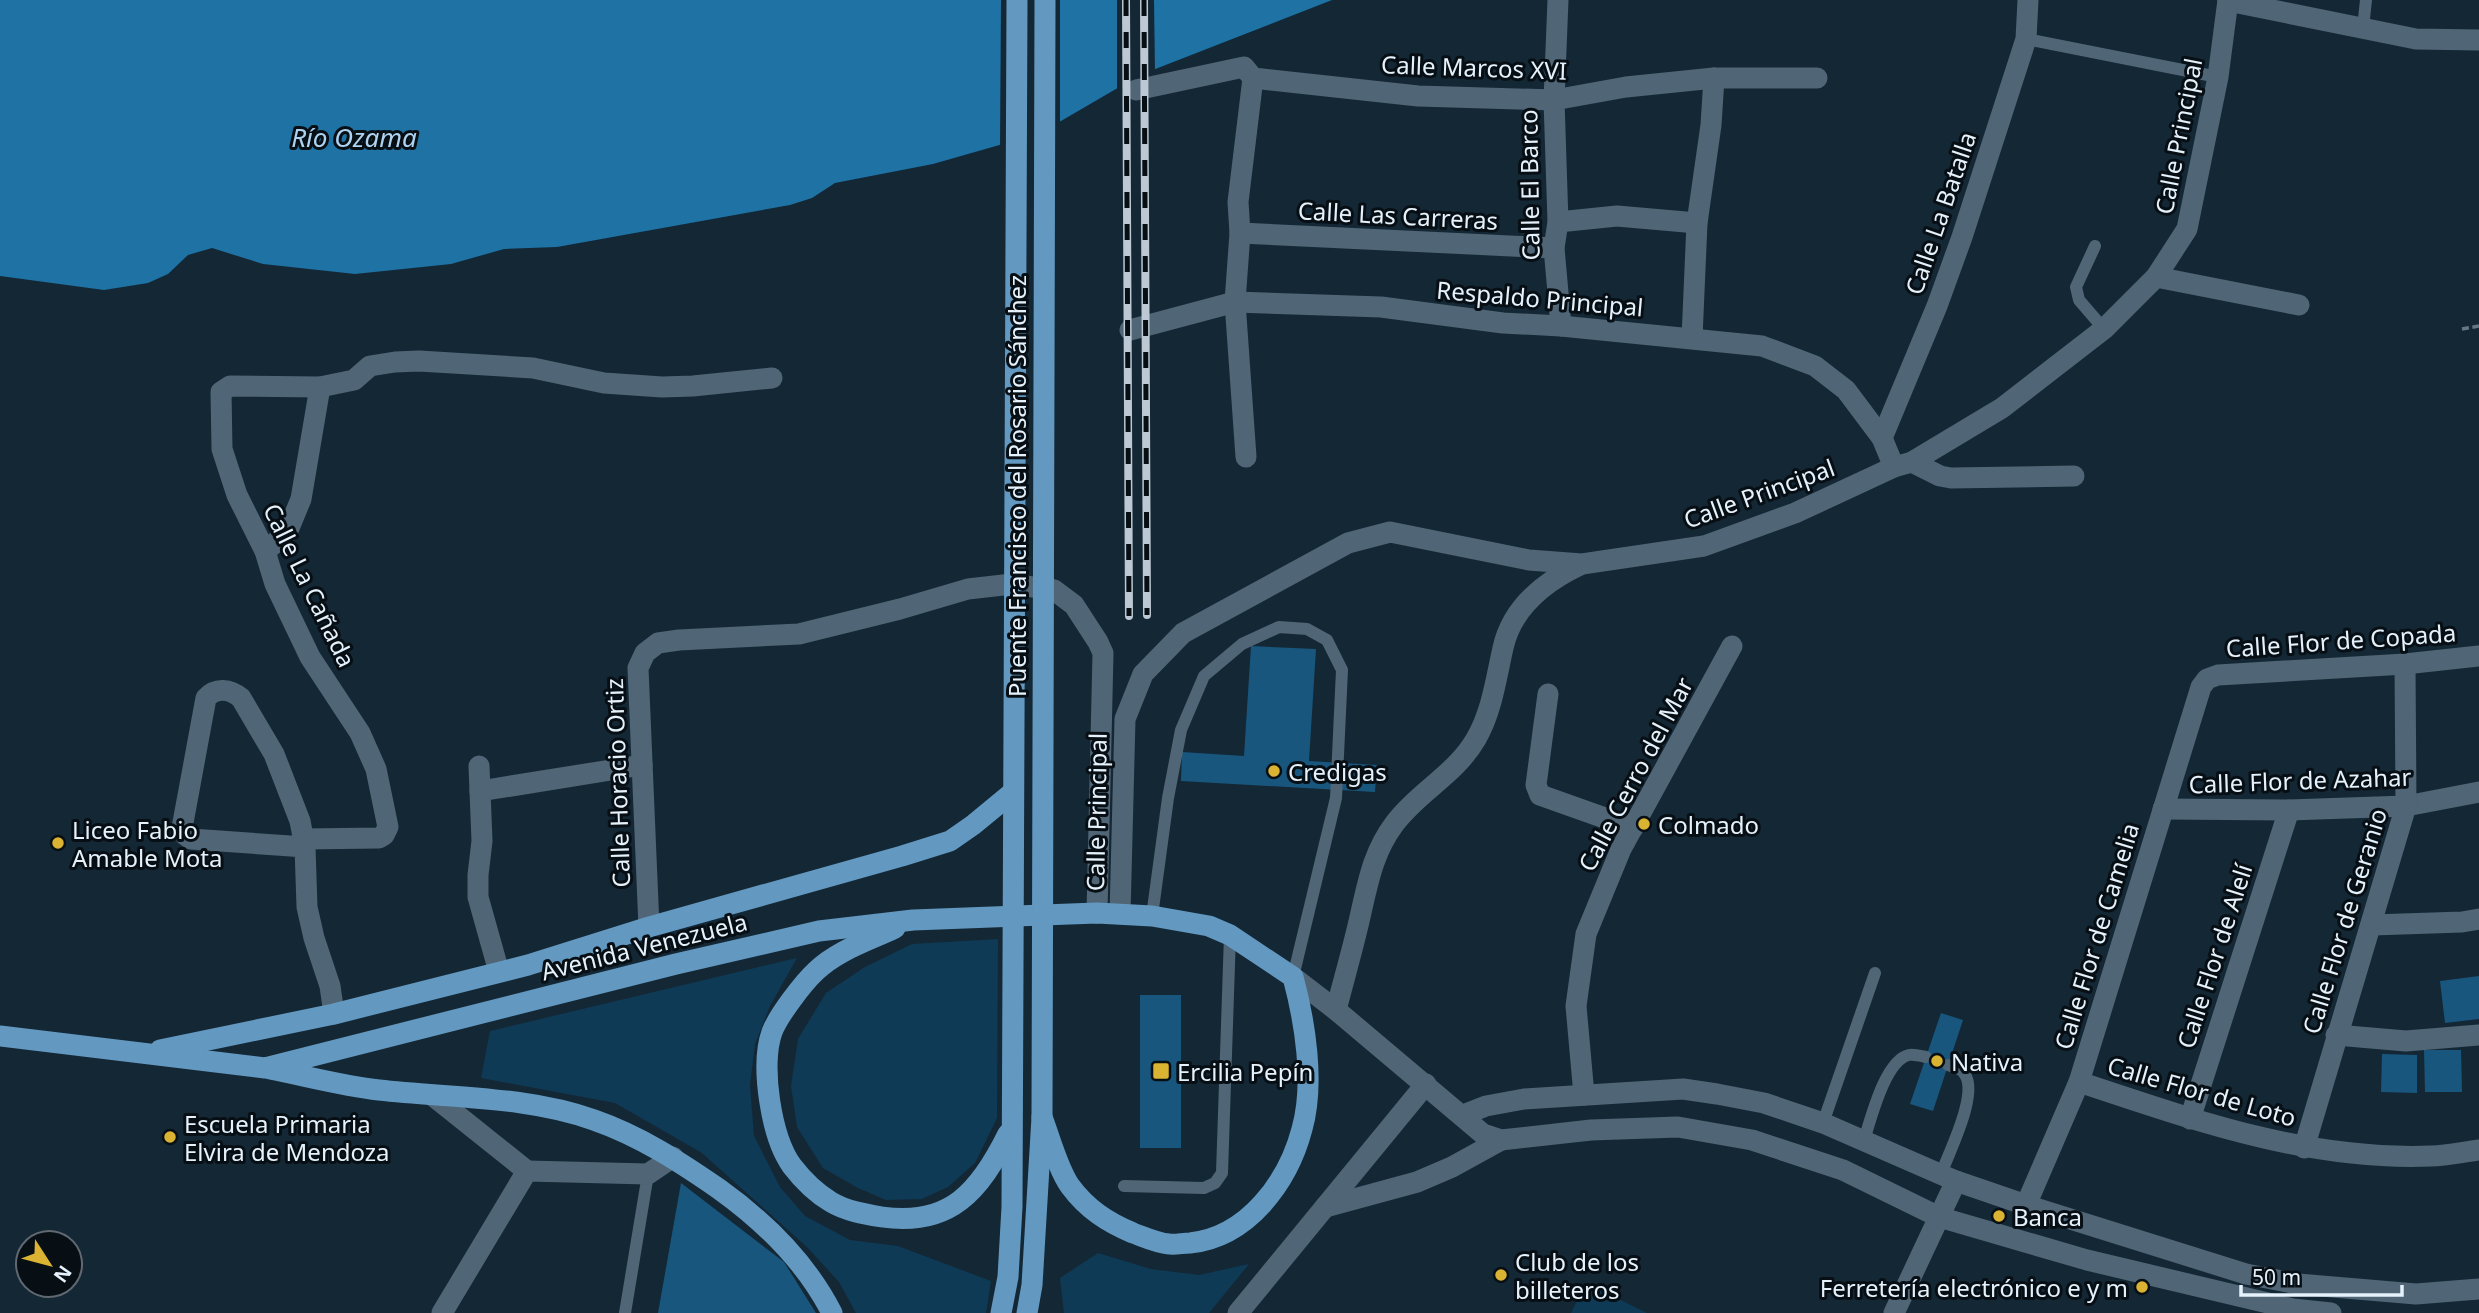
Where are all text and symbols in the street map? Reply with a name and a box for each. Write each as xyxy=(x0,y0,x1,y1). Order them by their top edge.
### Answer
street label: Calle Marcos XVI xyxy=(1381,47,1567,87)
street label: Calle Principal xyxy=(2147,55,2209,217)
street label: Calle El Barco xyxy=(1511,109,1547,261)
water label: Río Ozama xyxy=(291,119,417,155)
street label: Calle La Batalla xyxy=(1897,127,1983,299)
street label: Calle Las Carreras xyxy=(1297,193,1499,237)
street label: Respaldo Principal xyxy=(1435,273,1645,323)
street label: Puente Francisco del Rosario Sánchez xyxy=(1000,275,1033,697)
street label: Calle Principal xyxy=(1679,450,1839,536)
street label: Calle La Cañada xyxy=(256,498,364,672)
street label: Calle Flor de Copada xyxy=(2225,615,2457,665)
street label: Calle Cerro del Mar xyxy=(1570,671,1700,877)
street label: Calle Horacio Ortiz xyxy=(597,678,637,888)
street label: Calle Principal xyxy=(1078,733,1114,891)
place label: Credigas xyxy=(1288,755,1387,788)
street label: Calle Flor de Azahar xyxy=(2188,760,2412,800)
marker: Credigas xyxy=(1266,763,1282,779)
street label: Calle Flor de Geranio xyxy=(2294,804,2394,1038)
place label: Colmado xyxy=(1658,808,1759,841)
place label: Liceo Fabio Amable Mota xyxy=(72,813,222,874)
marker: Colmado xyxy=(1636,816,1652,832)
street label: Calle Flor de Camelia xyxy=(2046,819,2146,1053)
marker: Liceo Fabio Amable Mota xyxy=(50,835,66,851)
street label: Calle Flor de Alelí xyxy=(2169,859,2260,1052)
street label: Avenida Venezuela xyxy=(537,904,751,988)
place label: Nativa xyxy=(1951,1045,2023,1078)
street label: Calle Flor de Loto xyxy=(2104,1048,2300,1134)
marker: Nativa xyxy=(1929,1053,1945,1069)
place label: Ercilia Pepín xyxy=(1177,1055,1313,1088)
marker: Ercilia Pepín xyxy=(1151,1061,1171,1081)
place label: Escuela Primaria Elvira de Mendoza xyxy=(184,1107,390,1168)
marker: Escuela Primaria Elvira de Mendoza xyxy=(162,1129,178,1145)
place label: Banca xyxy=(2013,1200,2082,1233)
marker: Banca xyxy=(1991,1208,2007,1224)
north arrow xyxy=(14,1229,84,1299)
place label: Club de los billeteros xyxy=(1515,1245,1639,1306)
scale bar xyxy=(2241,1254,2402,1298)
text: N xyxy=(48,1260,78,1288)
text: 50 m xyxy=(2252,1263,2301,1291)
marker: Club de los billeteros xyxy=(1493,1267,1509,1283)
place label: Ferretería electrónico e y m xyxy=(1820,1271,2128,1304)
marker: Ferretería electrónico e y m xyxy=(2134,1279,2150,1295)

